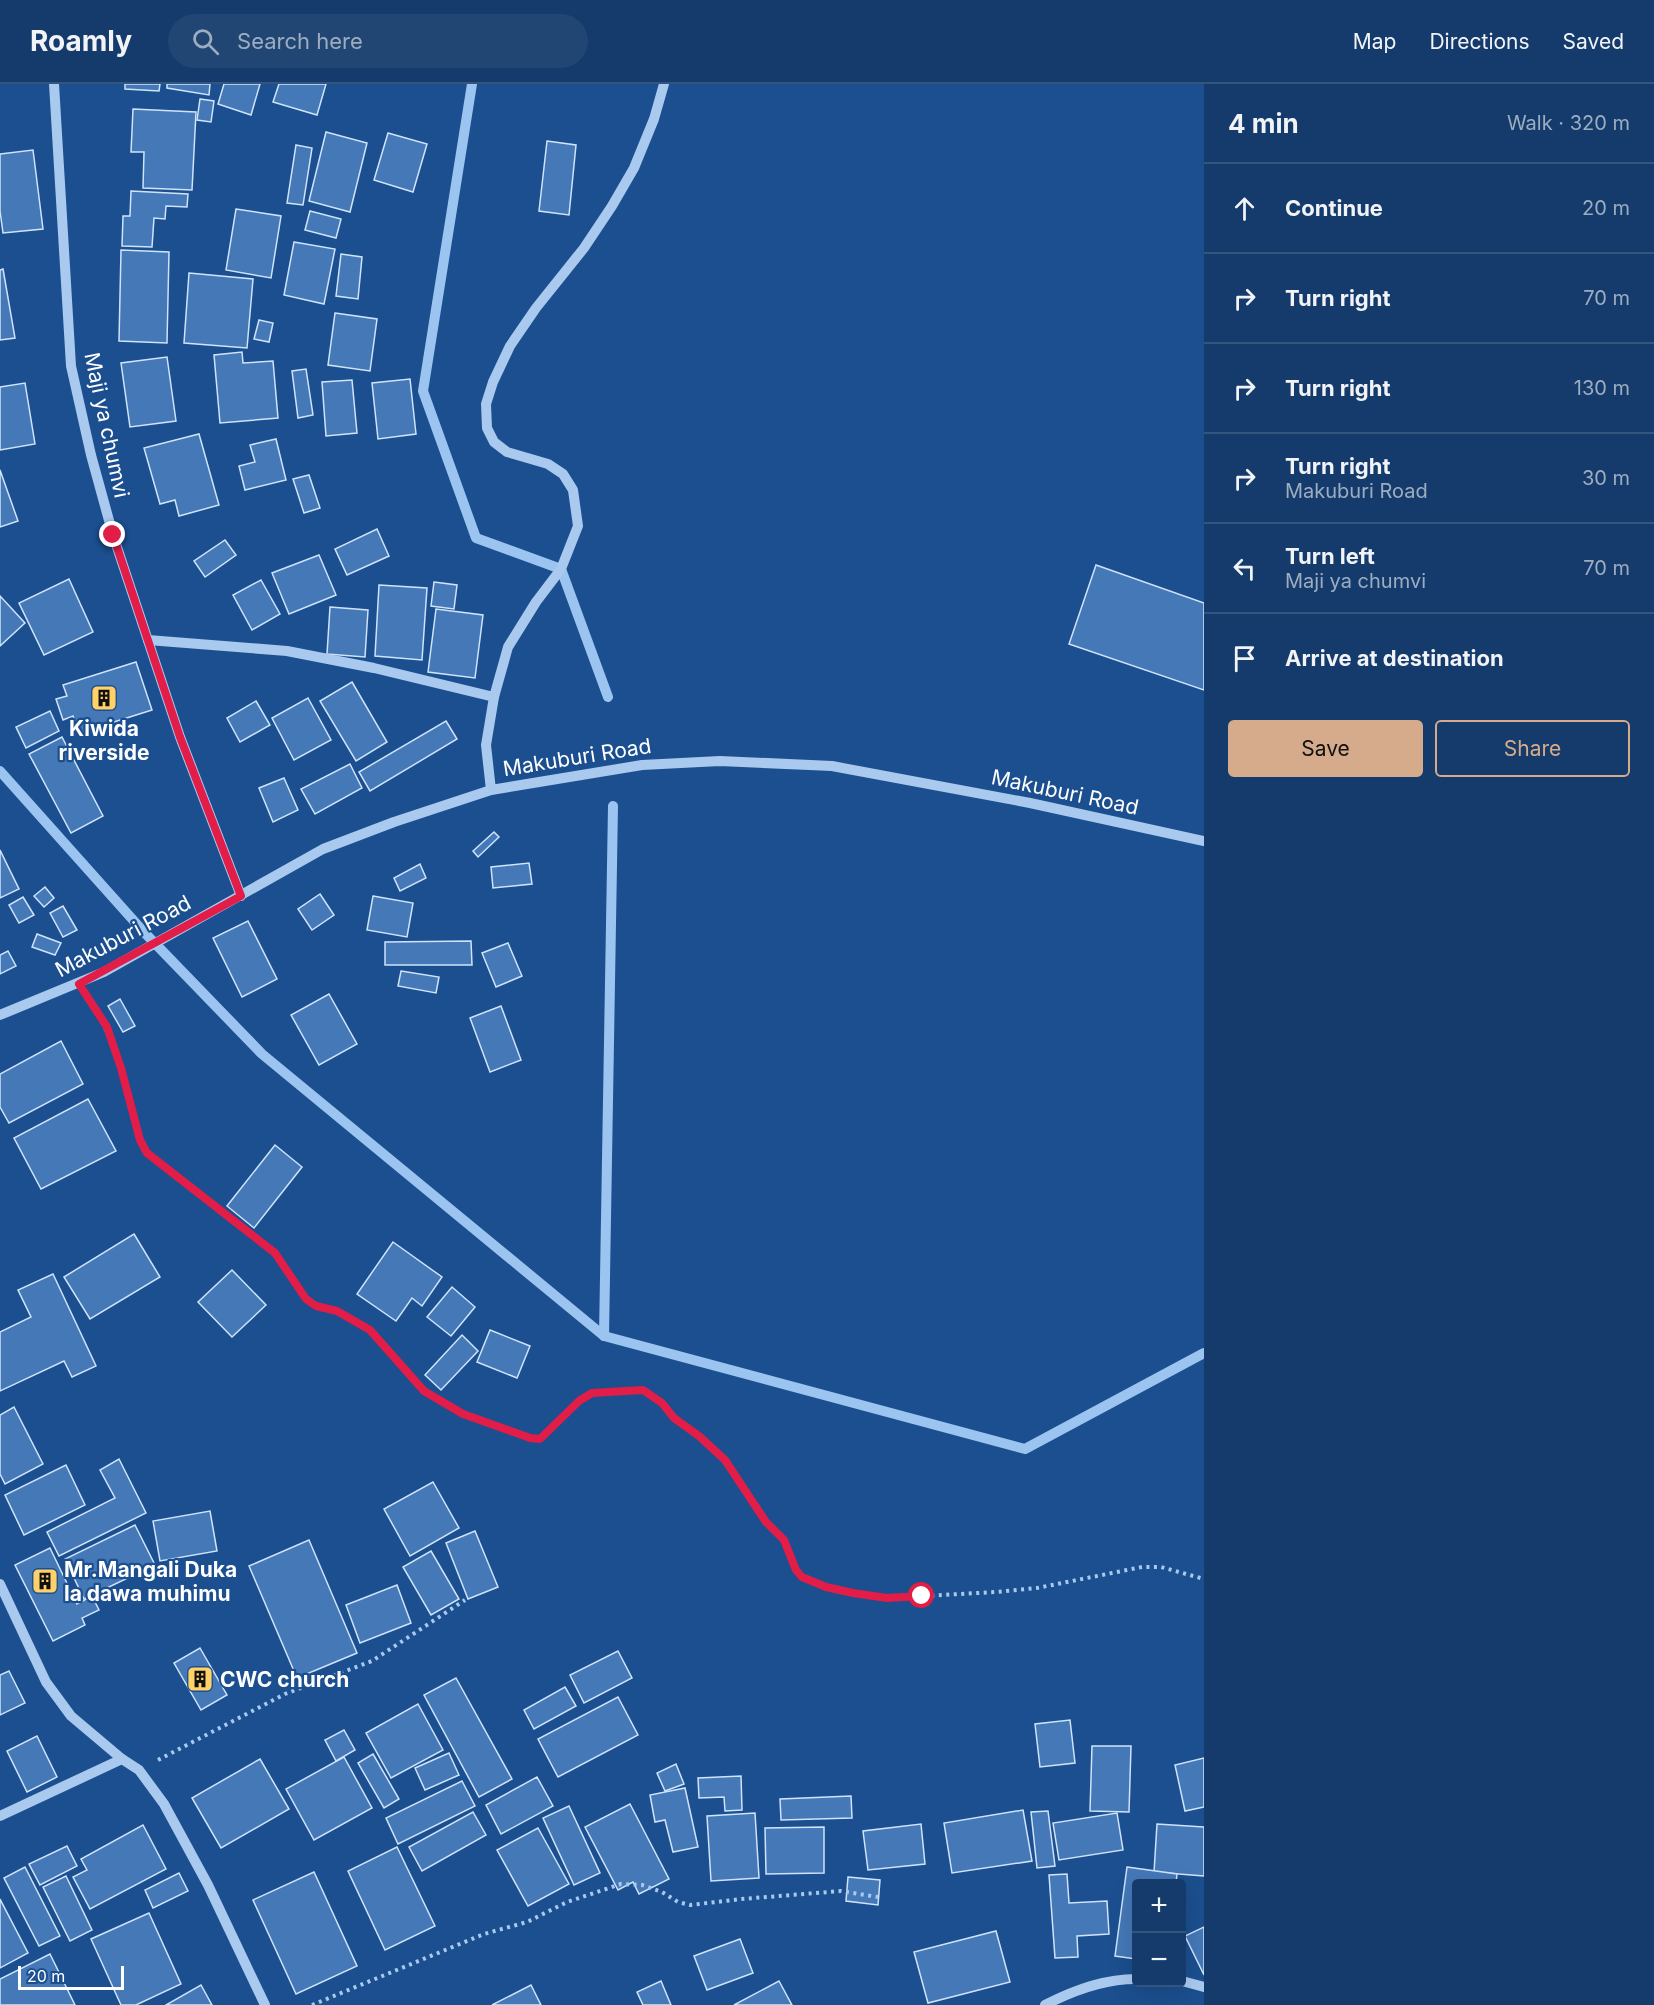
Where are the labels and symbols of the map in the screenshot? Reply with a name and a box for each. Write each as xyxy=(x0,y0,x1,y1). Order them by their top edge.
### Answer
street label: Maji ya chumvi xyxy=(79,350,135,500)
route end xyxy=(99,521,125,547)
building icon: Kiwida riverside xyxy=(89,683,119,713)
place label: Kiwida riverside xyxy=(59,716,149,765)
street label: Makuburi Road xyxy=(501,733,653,781)
street label: Makuburi Road xyxy=(989,764,1141,820)
street label: Makuburi Road xyxy=(51,890,195,982)
place label: Mr.Mangali Duka la dawa muhimu xyxy=(64,1557,237,1606)
building icon: Mr.Mangali Duka la dawa muhimu xyxy=(30,1566,60,1596)
route start xyxy=(908,1582,934,1608)
building icon: CWC church xyxy=(185,1664,215,1694)
place label: CWC church xyxy=(220,1667,349,1692)
scale bar xyxy=(18,1963,124,1990)

